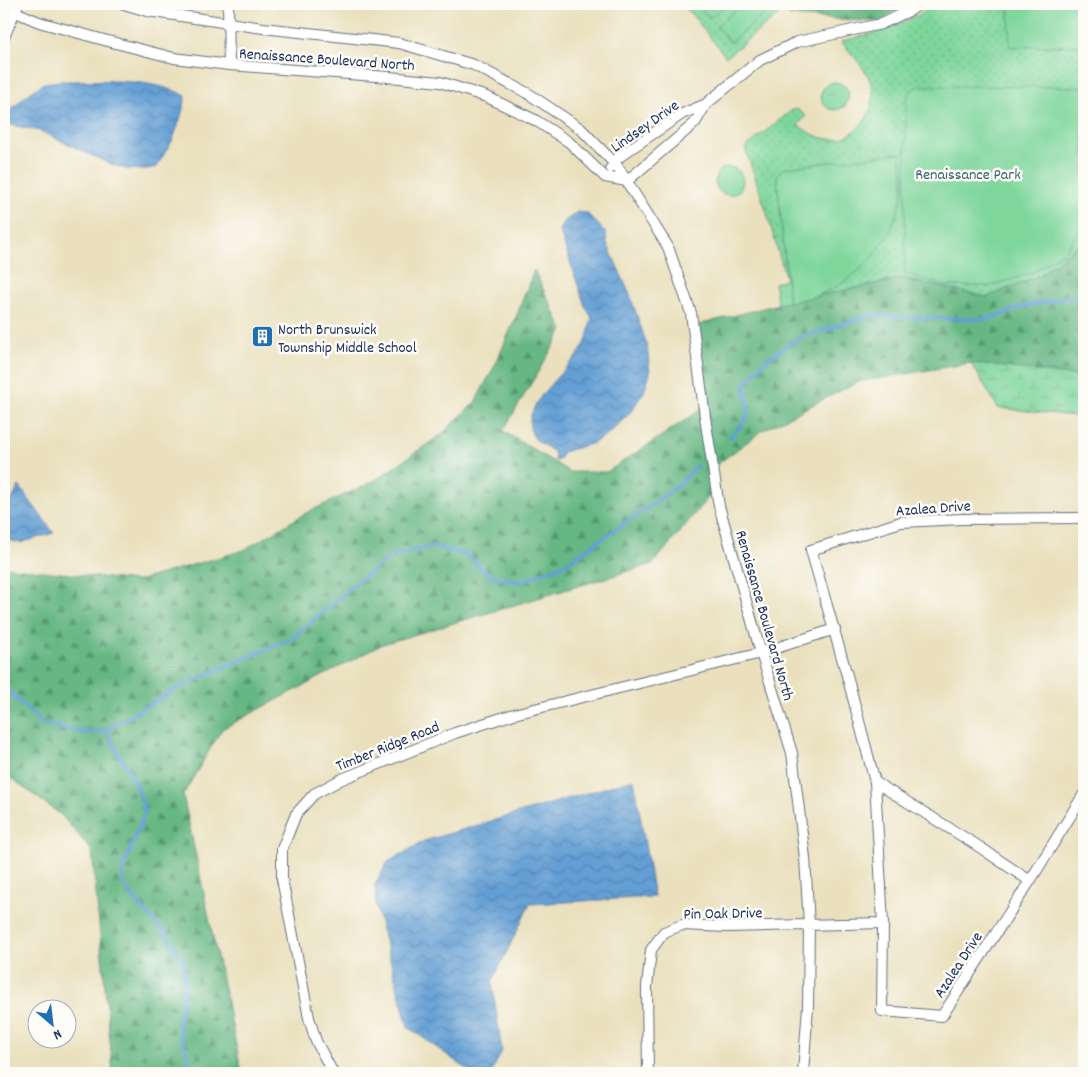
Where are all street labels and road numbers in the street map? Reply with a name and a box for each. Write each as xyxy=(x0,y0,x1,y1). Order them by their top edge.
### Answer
street label: Renaissance Boulevard North xyxy=(238,43,415,78)
street label: Lindsey Drive xyxy=(606,95,684,159)
street label: Azalea Drive xyxy=(895,495,971,524)
street label: Renaissance Boulevard North xyxy=(728,528,799,703)
street label: Timber Ridge Road xyxy=(333,716,443,779)
street label: Pin Oak Drive xyxy=(683,902,763,927)
street label: Azalea Drive xyxy=(929,928,989,1003)

